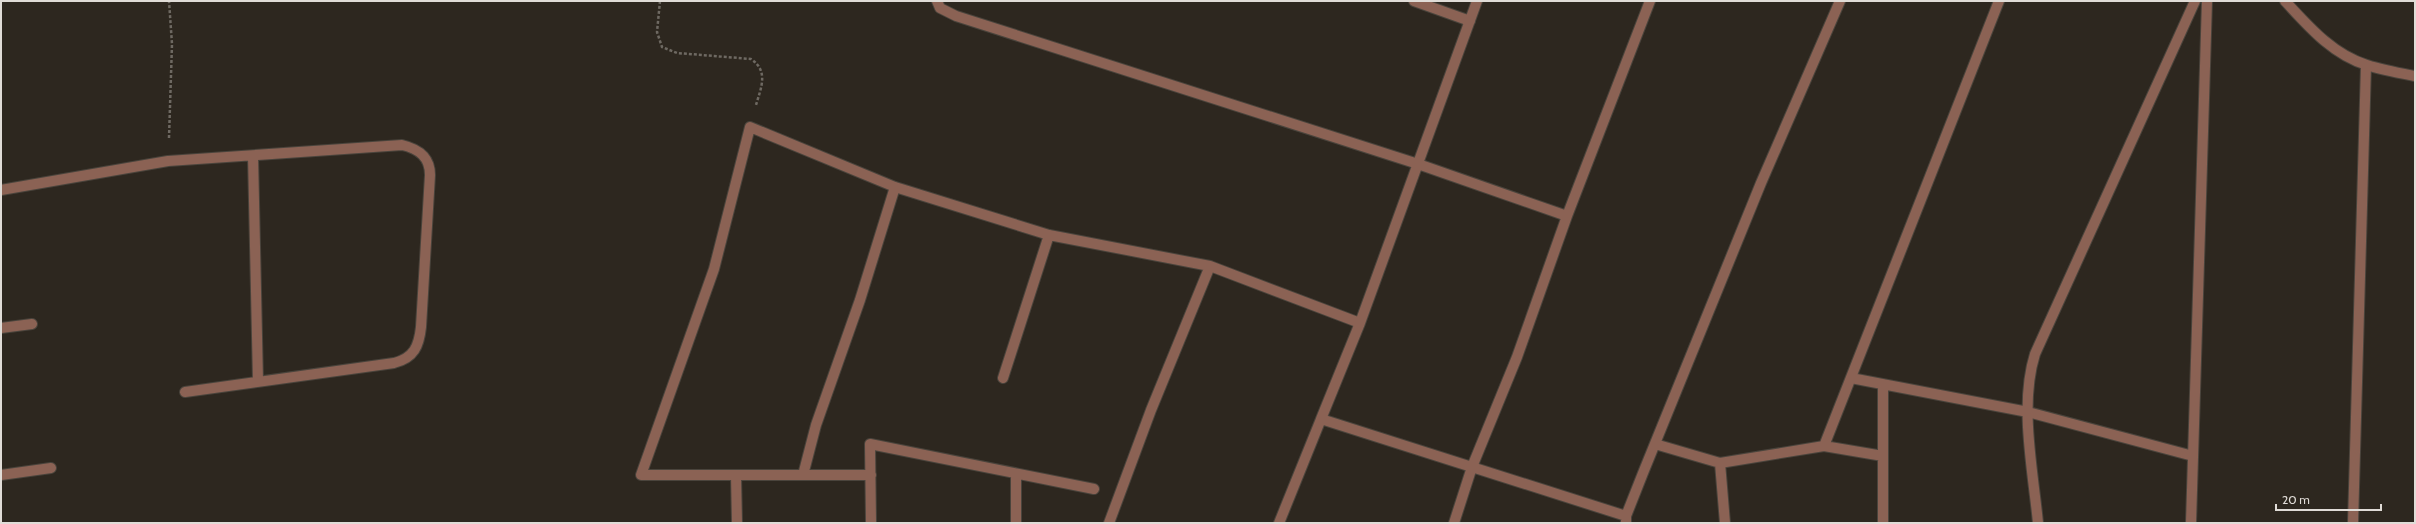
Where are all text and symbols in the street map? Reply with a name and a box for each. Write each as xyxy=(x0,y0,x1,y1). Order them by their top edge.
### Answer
scale bar xyxy=(2276,486,2381,512)
text: 20 m xyxy=(2282,492,2310,507)

